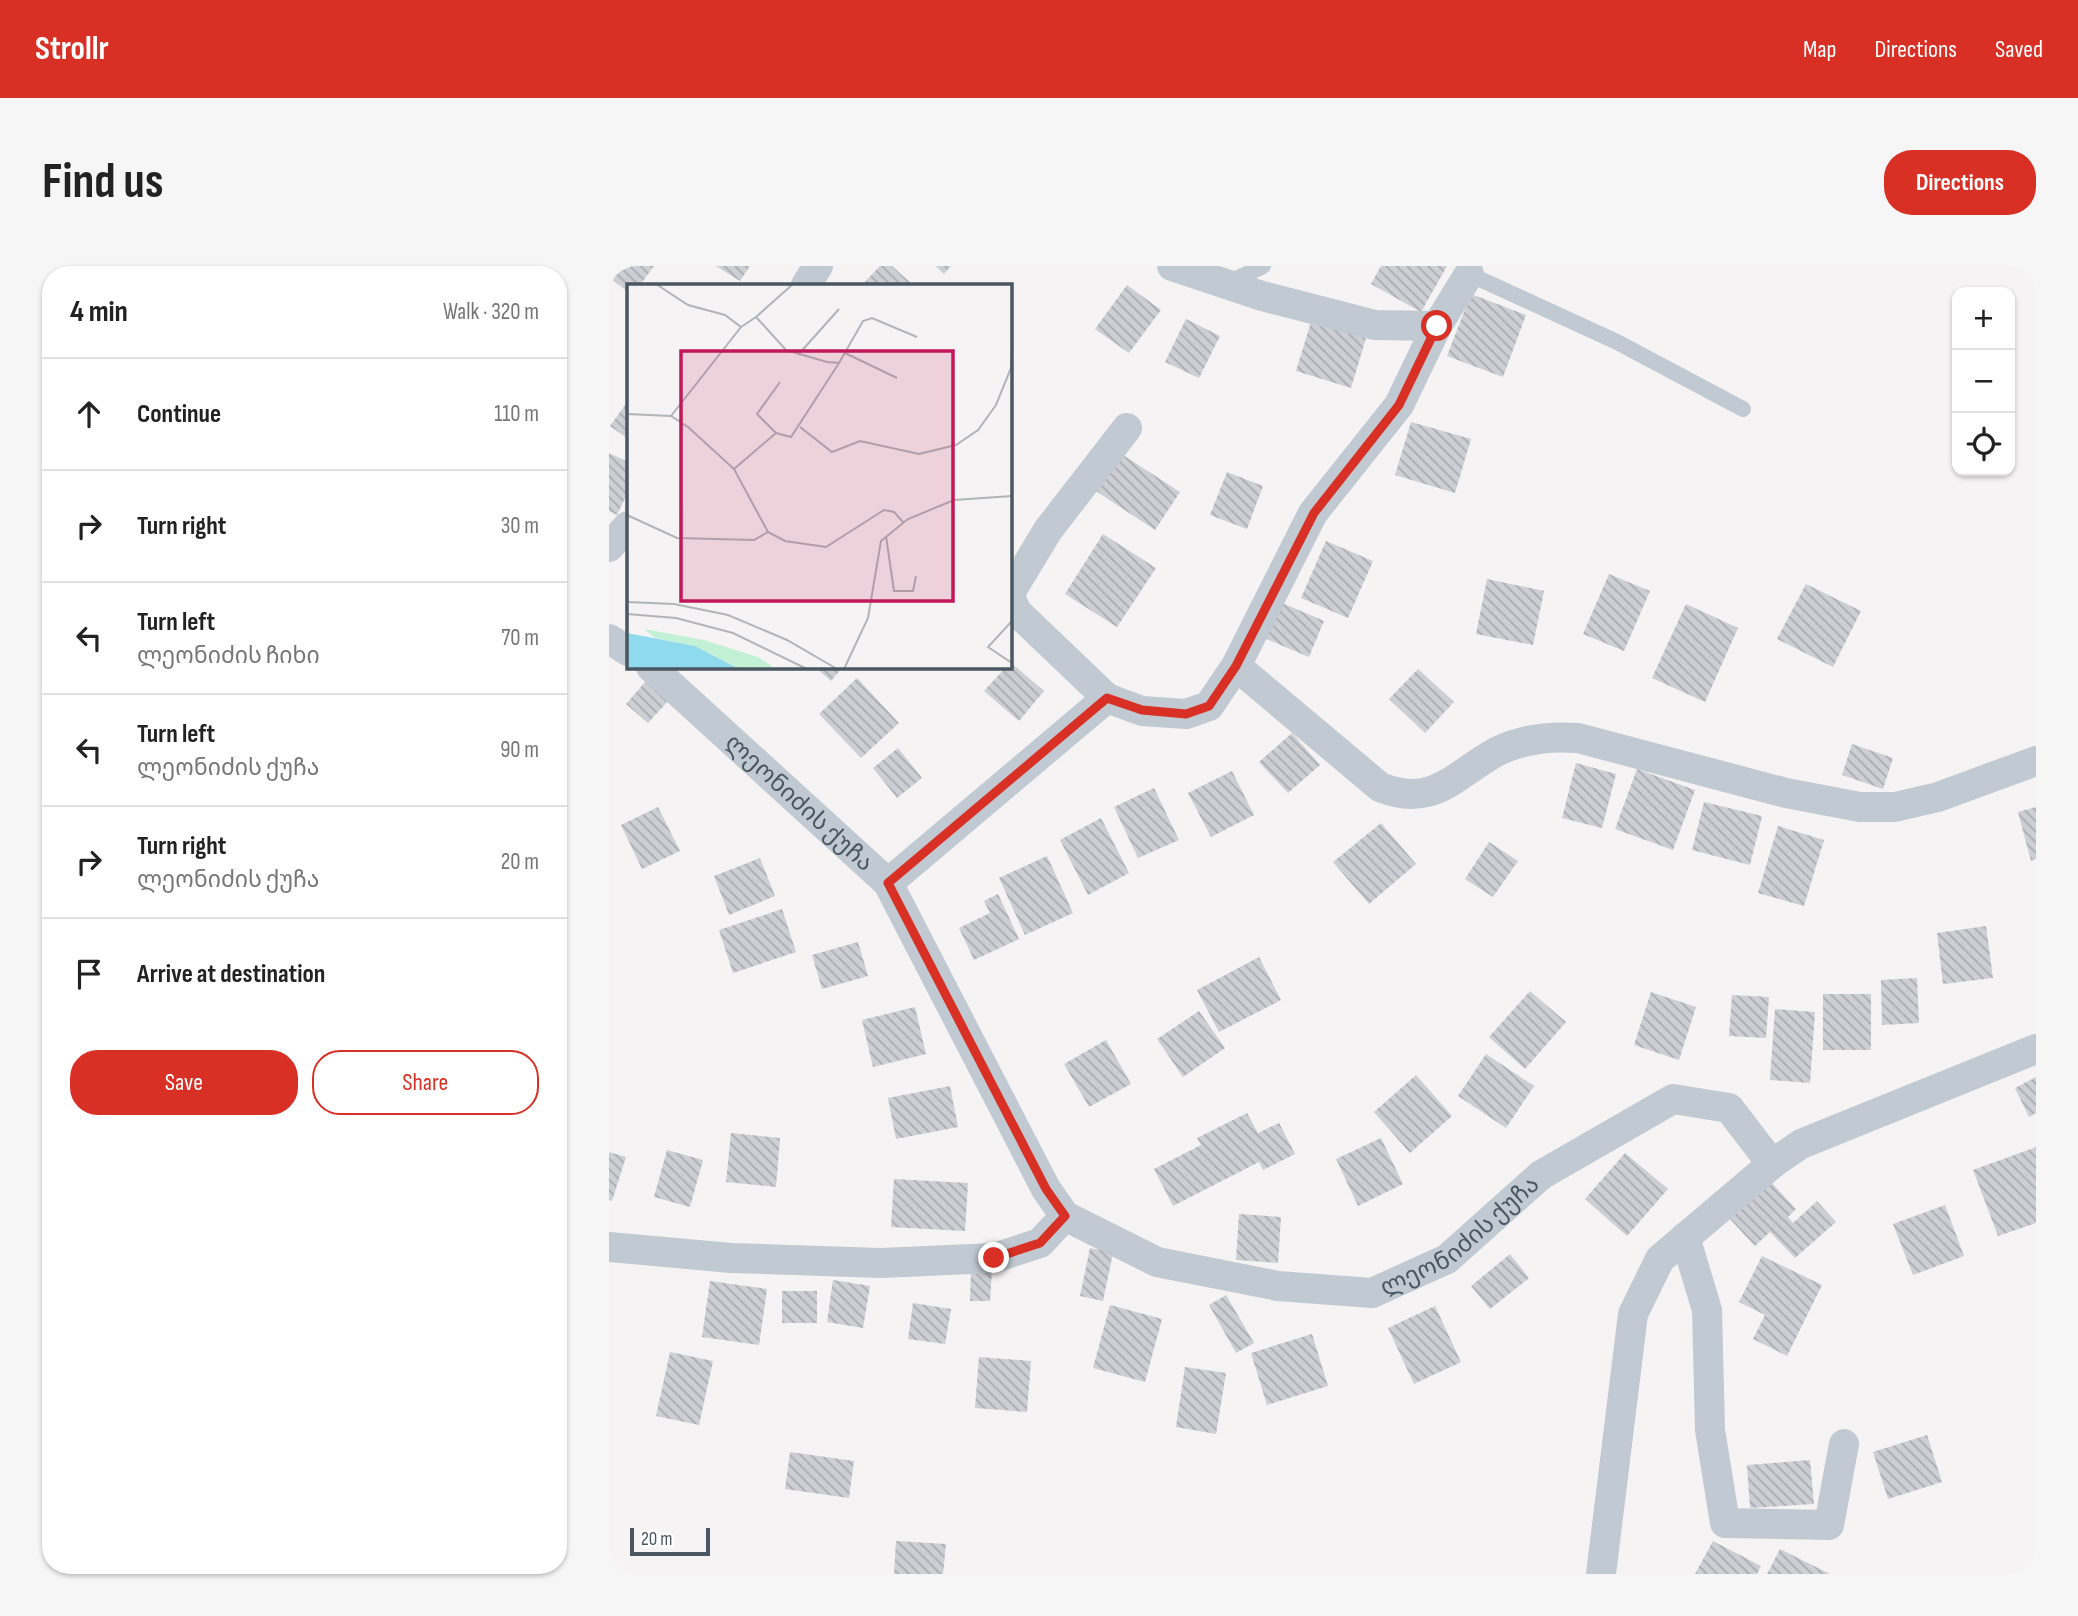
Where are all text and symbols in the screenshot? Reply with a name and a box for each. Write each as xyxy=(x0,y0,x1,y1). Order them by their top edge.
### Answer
text: Strollr xyxy=(35,29,109,69)
text: Map xyxy=(1803,35,1836,64)
text: Directions xyxy=(1874,35,1957,64)
text: Saved xyxy=(1995,35,2043,64)
button: Directions xyxy=(1884,150,2036,215)
text: Find us xyxy=(42,153,164,212)
inset map xyxy=(627,284,1011,668)
map controls xyxy=(1952,287,2015,476)
button: + xyxy=(1952,287,2015,350)
text: 4 min xyxy=(70,294,128,330)
text: Walk · 320 m xyxy=(443,298,539,326)
route start xyxy=(1421,310,1452,341)
button: − xyxy=(1952,350,2015,413)
icon: ahead xyxy=(70,395,108,433)
text: Continue xyxy=(137,399,221,430)
text: 110 m xyxy=(494,400,539,428)
button: locate xyxy=(1952,413,2015,476)
icon: right xyxy=(70,507,108,545)
text: Turn right xyxy=(137,511,226,542)
text: 30 m xyxy=(501,512,539,540)
text: Turn left xyxy=(137,607,215,638)
icon: left xyxy=(70,619,108,657)
text: 70 m xyxy=(501,624,539,652)
text: ლეონიძის ჩიხი xyxy=(137,642,320,670)
text: Turn left xyxy=(137,719,215,750)
street label: ლეონიძის ქუჩა xyxy=(719,728,880,877)
icon: left xyxy=(70,731,108,769)
text: 90 m xyxy=(500,736,539,764)
text: ლეონიძის ქუჩა xyxy=(137,754,319,782)
text: Turn right xyxy=(137,831,226,862)
icon: right xyxy=(70,843,108,881)
text: 20 m xyxy=(501,848,539,876)
text: ლეონიძის ქუჩა xyxy=(137,866,319,894)
icon: arrive xyxy=(70,955,108,993)
text: Arrive at destination xyxy=(137,959,325,990)
button: Save xyxy=(70,1050,298,1115)
button: Share xyxy=(312,1050,539,1115)
street label: ლეონიძის ქუჩა xyxy=(1375,1169,1545,1302)
route end xyxy=(978,1242,1009,1273)
scale bar xyxy=(630,1525,711,1557)
text: 20 m xyxy=(641,1528,673,1551)

